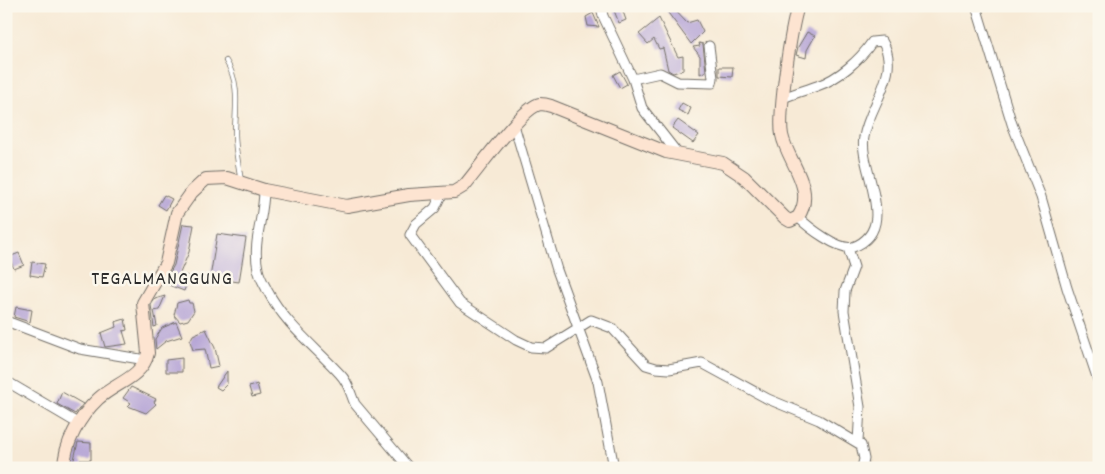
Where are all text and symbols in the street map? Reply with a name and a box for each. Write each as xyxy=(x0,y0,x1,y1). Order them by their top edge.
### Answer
district label: TEGALMANGGUNG xyxy=(91,266,233,294)

